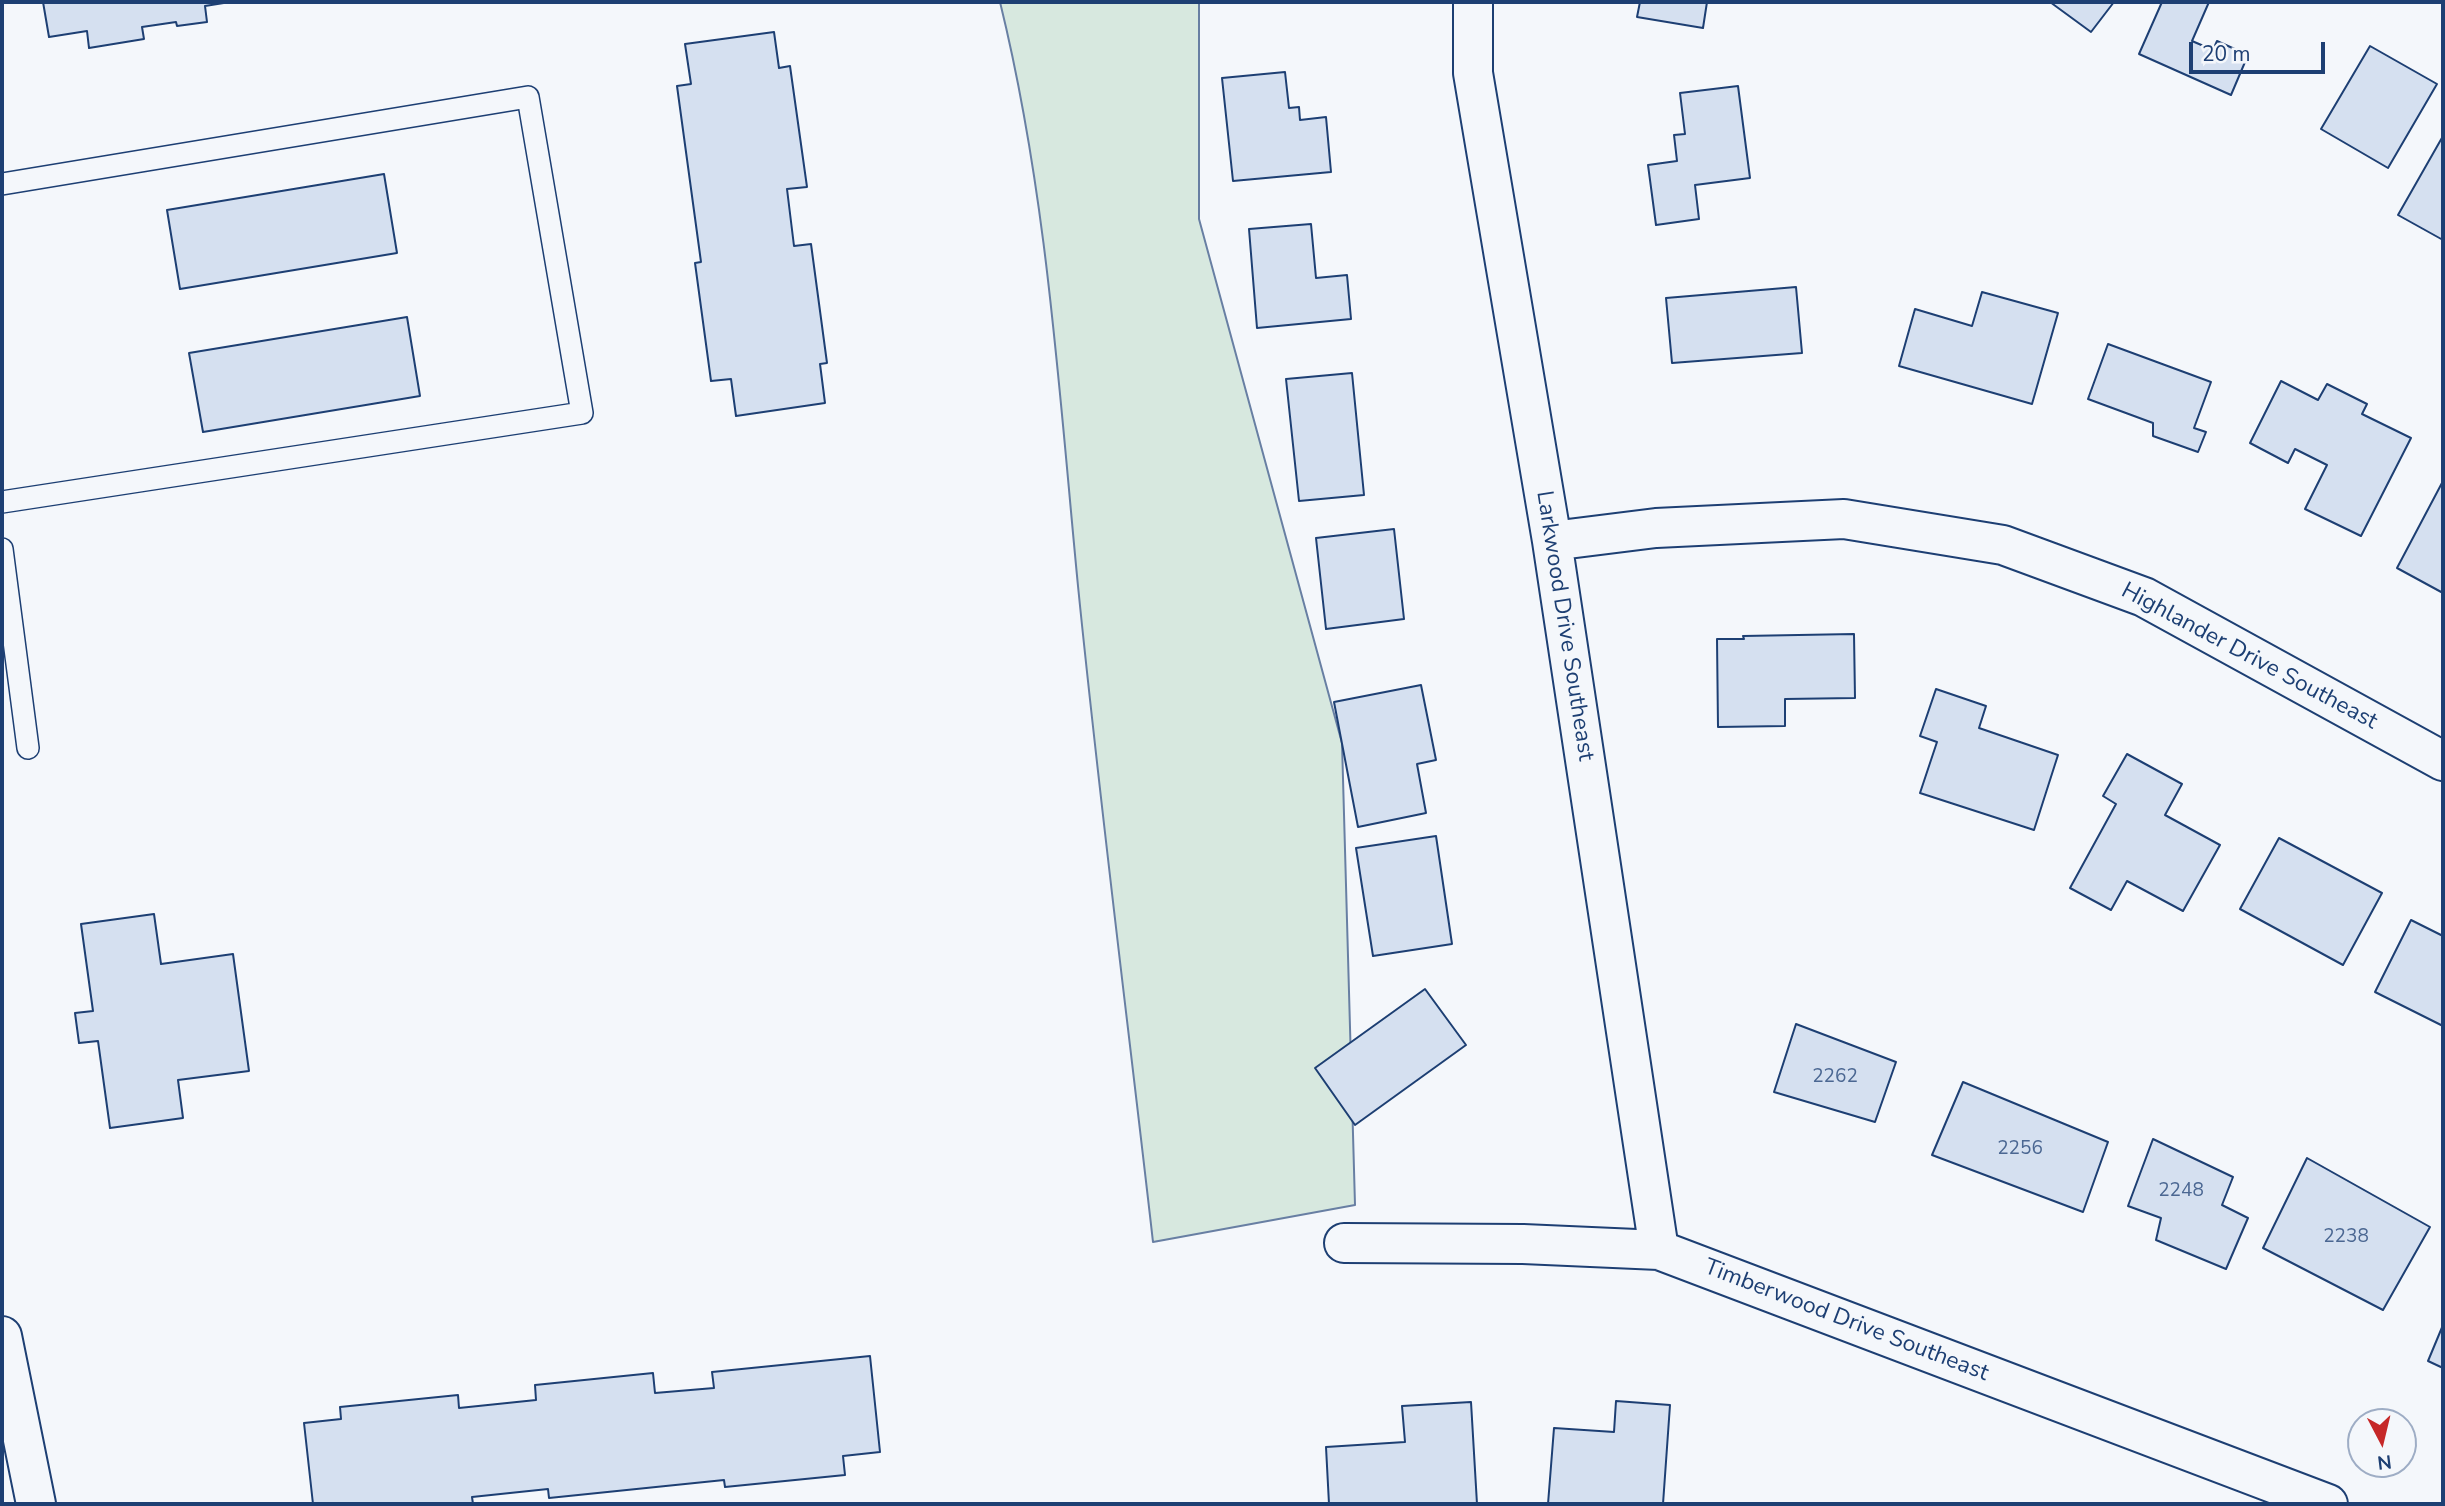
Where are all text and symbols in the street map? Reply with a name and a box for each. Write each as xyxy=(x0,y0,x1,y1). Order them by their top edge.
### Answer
scale bar xyxy=(2193,28,2330,72)
text: 20 m xyxy=(2202,40,2251,68)
street label: Larkwood Drive Southeast xyxy=(1529,489,1599,763)
street label: Highlander Drive Southeast xyxy=(2116,578,2382,736)
house number: 2262 xyxy=(1812,1066,1858,1088)
house number: 2256 xyxy=(1997,1138,2043,1160)
house number: 2248 xyxy=(2158,1180,2204,1202)
house number: 2238 xyxy=(2323,1226,2369,1248)
street label: Timberwood Drive Southeast xyxy=(1700,1254,1992,1388)
north arrow xyxy=(2347,1408,2417,1478)
text: N xyxy=(2376,1448,2393,1476)

